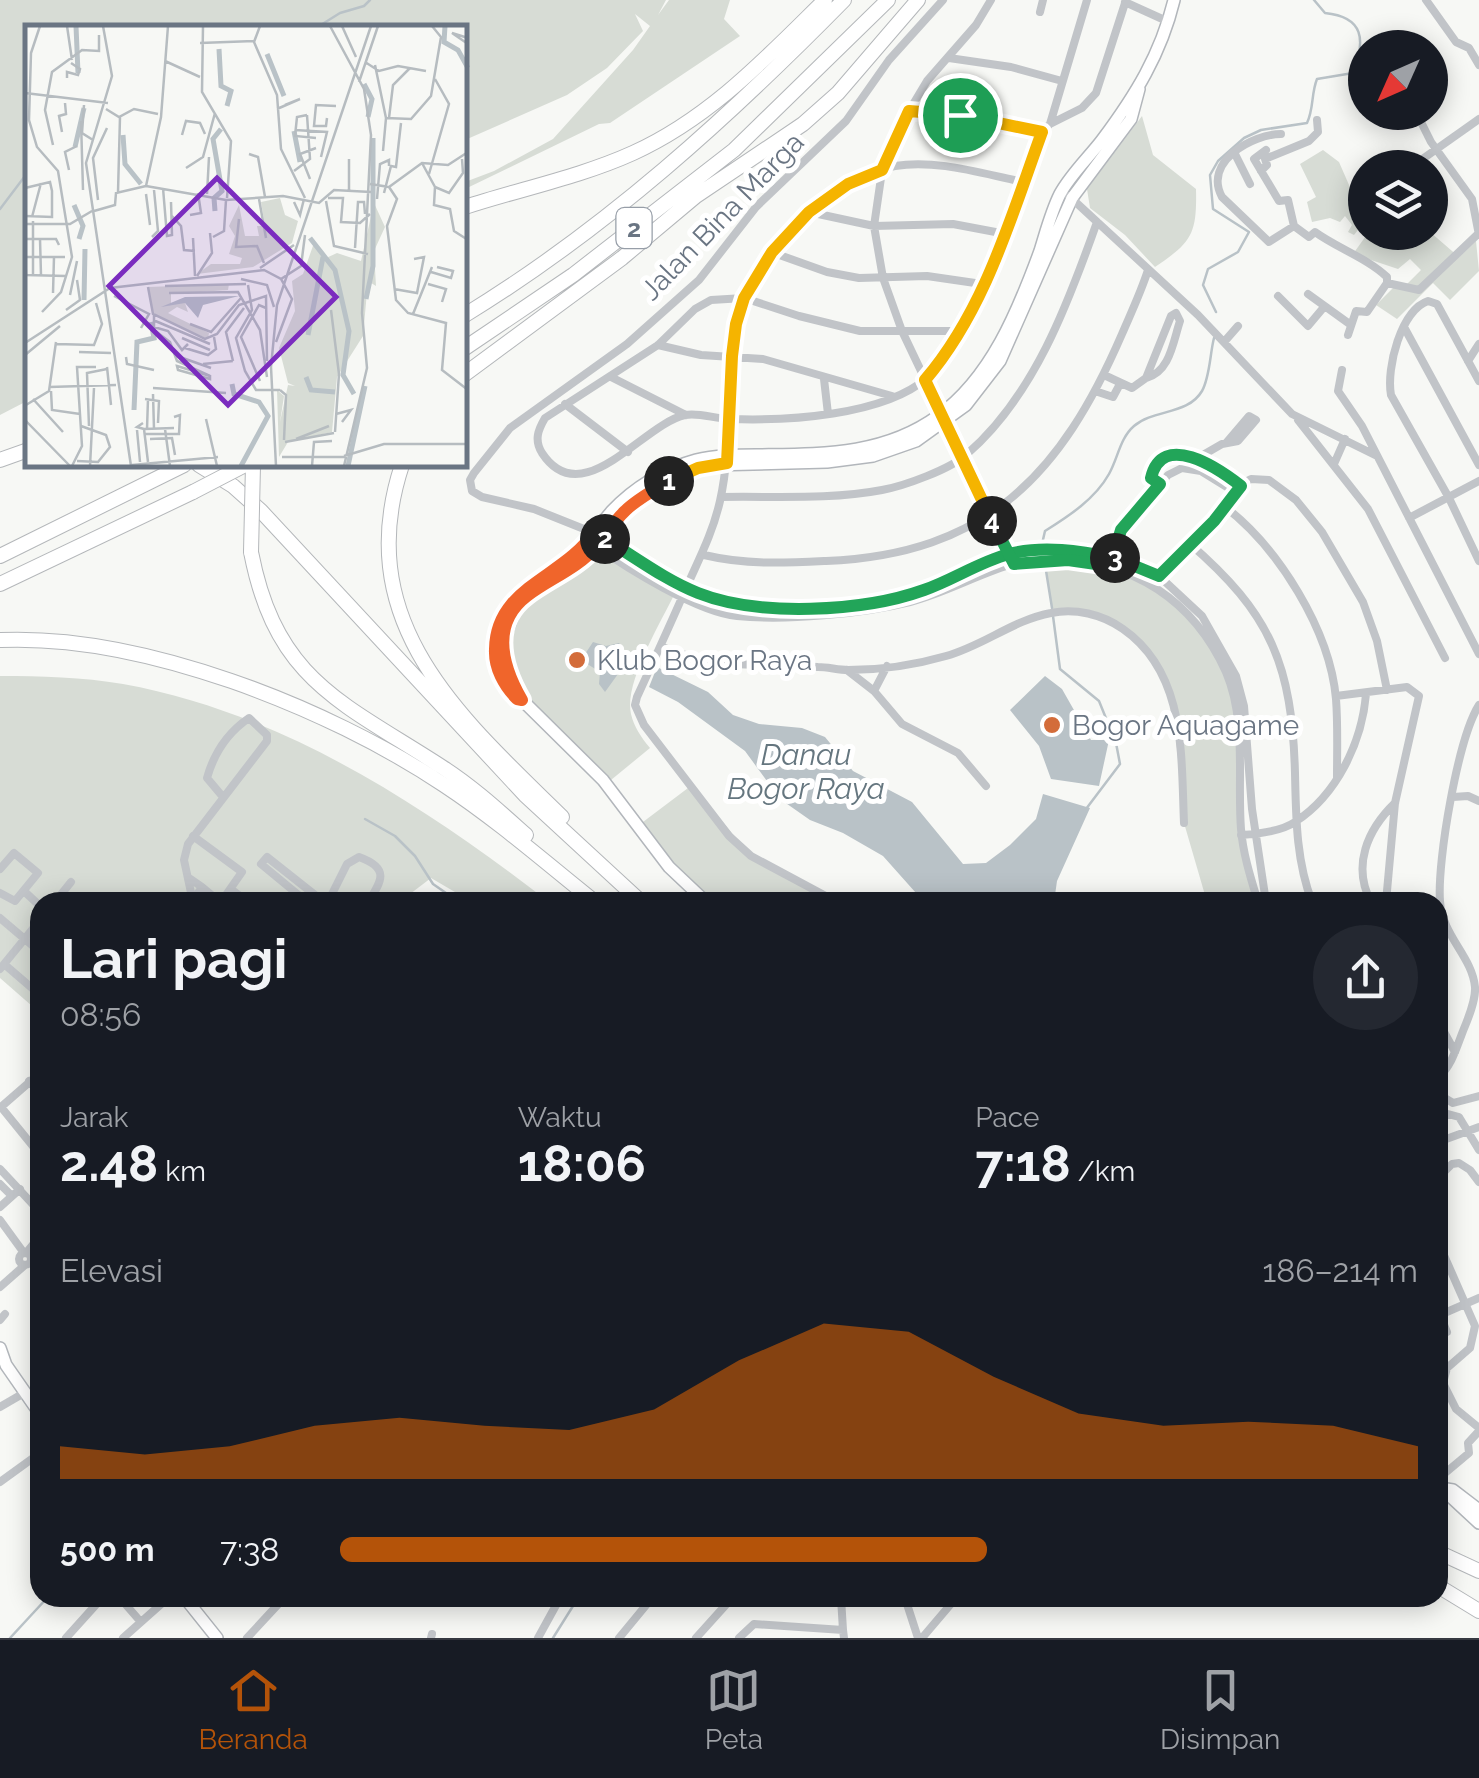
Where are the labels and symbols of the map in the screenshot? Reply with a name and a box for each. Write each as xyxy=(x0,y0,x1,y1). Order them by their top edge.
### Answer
inset map xyxy=(25,25,468,468)
north arrow xyxy=(1348,30,1448,130)
pin xyxy=(918,73,1003,158)
street label: Jalan Bina Marga xyxy=(634,126,811,307)
road number: 2 xyxy=(616,208,652,248)
pin: 1 xyxy=(644,456,694,506)
pin: 4 xyxy=(967,496,1017,546)
pin: 2 xyxy=(580,514,630,564)
pin: 3 xyxy=(1090,533,1140,583)
place label: Klub Bogor Raya xyxy=(597,644,812,677)
marker: Klub Bogor Raya xyxy=(566,649,588,671)
place label: Bogor Aquagame xyxy=(1072,709,1299,742)
marker: Bogor Aquagame xyxy=(1041,714,1063,736)
water label: Danau Bogor Raya xyxy=(727,737,885,806)

